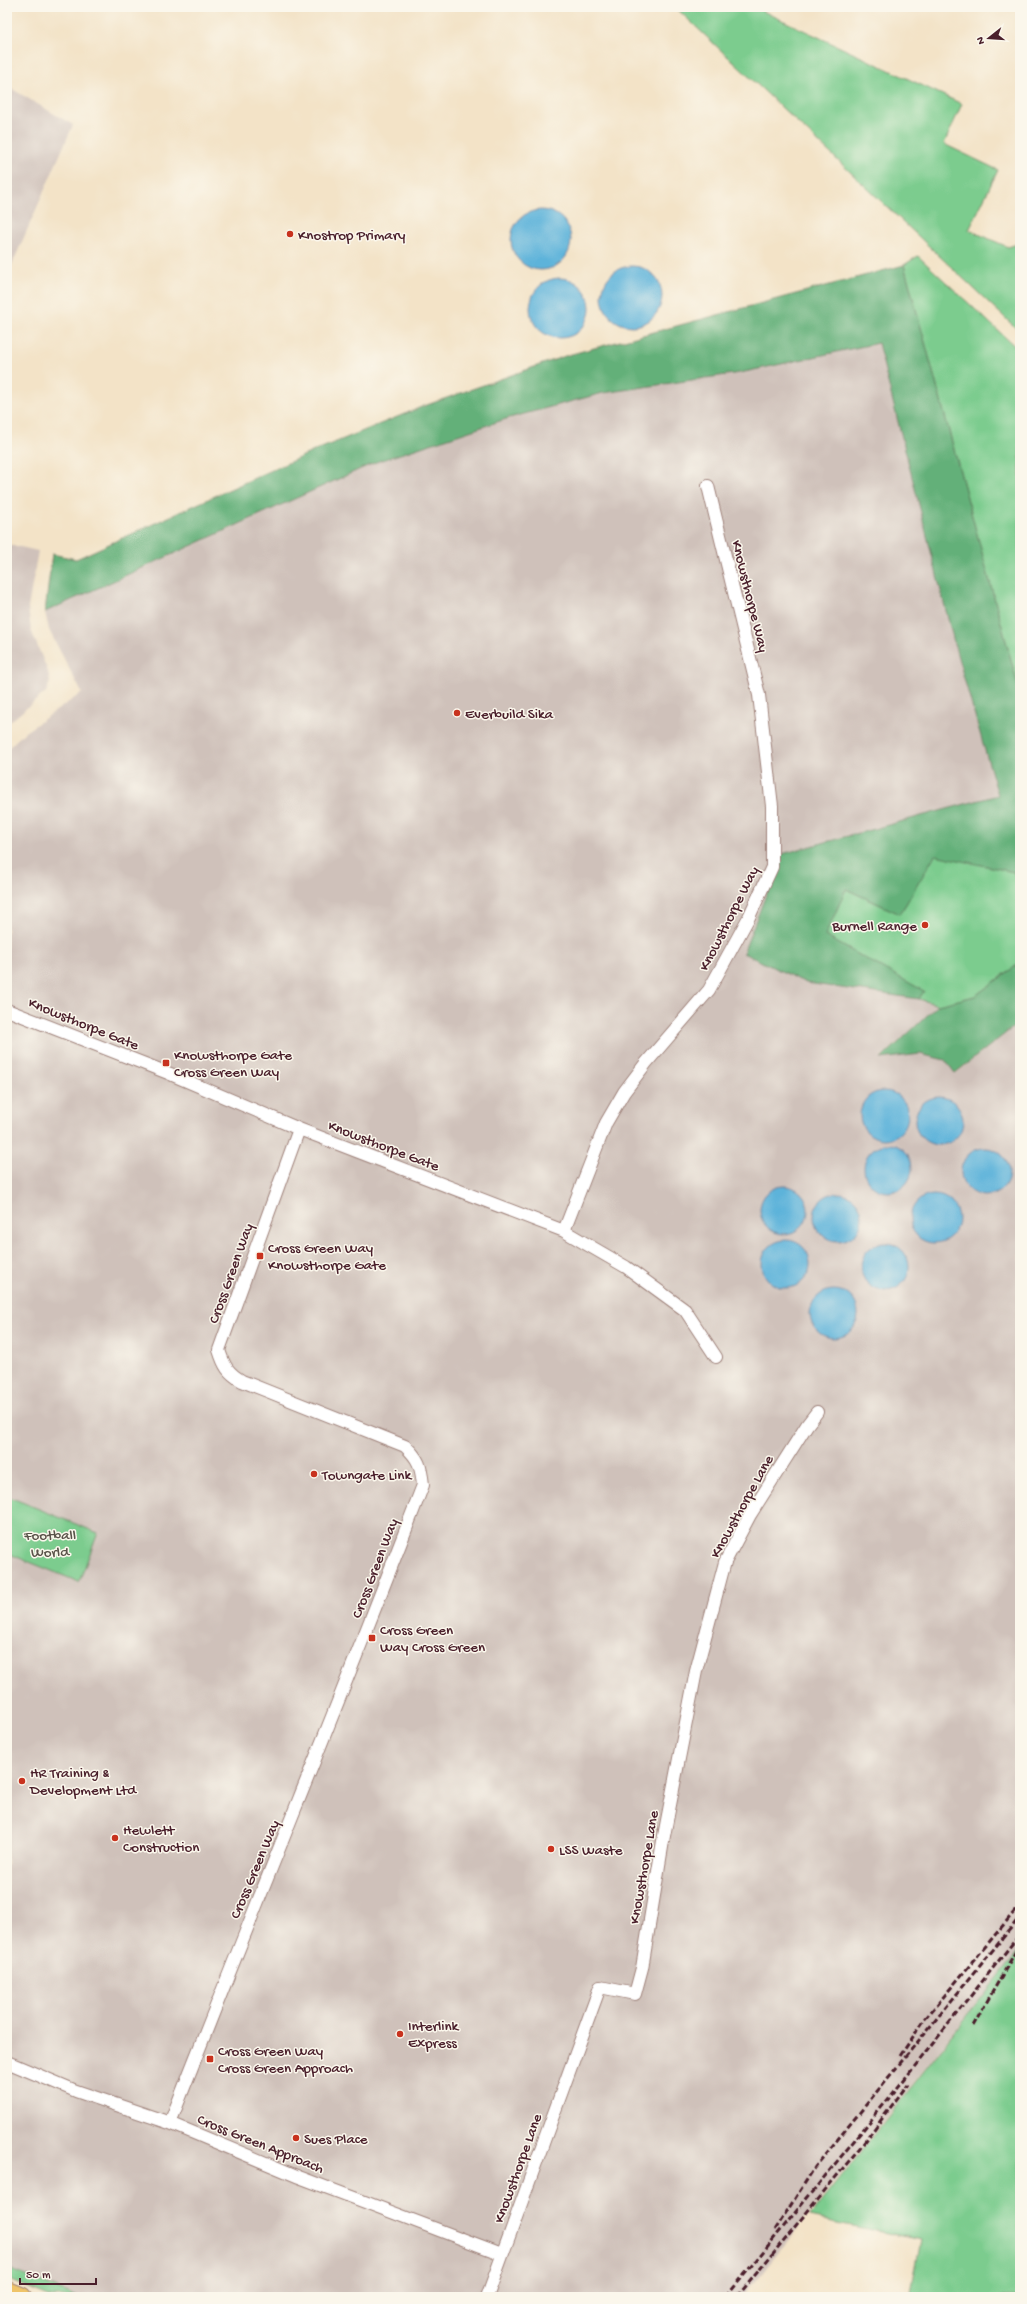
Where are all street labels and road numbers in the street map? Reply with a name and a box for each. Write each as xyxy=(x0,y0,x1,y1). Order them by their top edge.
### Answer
street label: Knowsthorpe Way xyxy=(726,539,772,655)
street label: Knowsthorpe Way xyxy=(696,863,764,974)
street label: Knowsthorpe Gate xyxy=(25,994,142,1055)
street label: Knowsthorpe Gate xyxy=(325,1117,442,1176)
street label: Cross Green Way xyxy=(205,1221,259,1326)
street label: Knowsthorpe Lane xyxy=(707,1452,779,1562)
street label: Cross Green Way xyxy=(349,1516,403,1621)
street label: Knowsthorpe Lane xyxy=(626,1809,664,1926)
street label: Cross Green Way xyxy=(227,1817,285,1922)
street label: Cross Green Approach xyxy=(194,2111,326,2178)
street label: Knowsthorpe Lane xyxy=(491,2111,547,2226)

